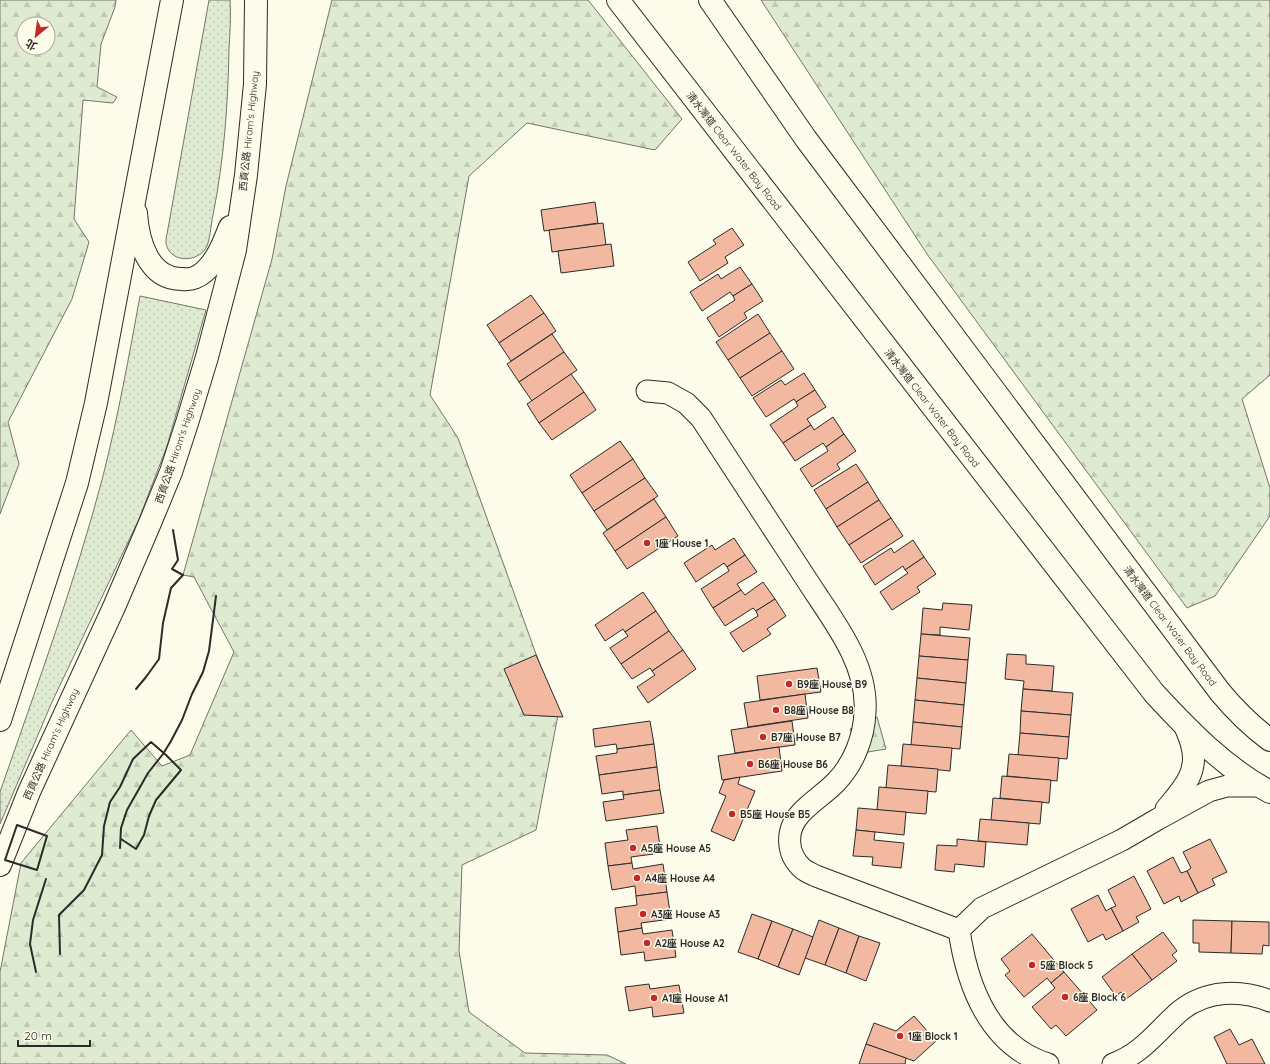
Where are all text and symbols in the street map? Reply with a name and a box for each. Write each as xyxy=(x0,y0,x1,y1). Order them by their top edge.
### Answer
north arrow xyxy=(16,16,56,56)
text: 北 xyxy=(23,36,39,54)
street label: 西貢公路 Hiram's Highway xyxy=(236,70,262,192)
street label: 清水灣道 Clear Water Bay Road xyxy=(684,89,784,213)
street label: 清水灣道 Clear Water Bay Road xyxy=(882,346,982,470)
street label: 西貢公路 Hiram's Highway xyxy=(152,387,204,505)
place label: 1座 House 1 xyxy=(655,537,709,550)
marker: 1座 House 1 xyxy=(642,538,652,548)
street label: 清水灣道 Clear Water Bay Road xyxy=(1121,563,1219,689)
place label: B9座 House B9 xyxy=(797,678,867,691)
marker: B9座 House B9 xyxy=(784,679,794,689)
street label: 西貢公路 Hiram's Highway xyxy=(20,686,82,802)
place label: B8座 House B8 xyxy=(784,704,854,717)
marker: B8座 House B8 xyxy=(771,705,781,715)
place label: B7座 House B7 xyxy=(771,731,841,744)
marker: B7座 House B7 xyxy=(758,732,768,742)
place label: B6座 House B6 xyxy=(758,758,828,771)
marker: B6座 House B6 xyxy=(745,759,755,769)
place label: B5座 House B5 xyxy=(740,808,810,821)
marker: B5座 House B5 xyxy=(727,809,737,819)
place label: A5座 House A5 xyxy=(641,842,711,855)
marker: A5座 House A5 xyxy=(628,843,638,853)
place label: A4座 House A4 xyxy=(645,872,715,885)
marker: A4座 House A4 xyxy=(632,873,642,883)
place label: A3座 House A3 xyxy=(651,908,720,921)
marker: A3座 House A3 xyxy=(638,909,648,919)
place label: A2座 House A2 xyxy=(655,937,725,950)
marker: A2座 House A2 xyxy=(642,938,652,948)
place label: 5座 Block 5 xyxy=(1040,959,1094,972)
marker: 5座 Block 5 xyxy=(1027,960,1037,970)
place label: 6座 Block 6 xyxy=(1073,991,1126,1004)
place label: A1座 House A1 xyxy=(662,992,728,1005)
marker: 6座 Block 6 xyxy=(1060,992,1070,1002)
marker: A1座 House A1 xyxy=(649,993,659,1003)
scale bar xyxy=(18,1022,90,1048)
text: 20 m xyxy=(24,1028,52,1043)
place label: 1座 Block 1 xyxy=(908,1030,958,1043)
marker: 1座 Block 1 xyxy=(895,1031,905,1041)

